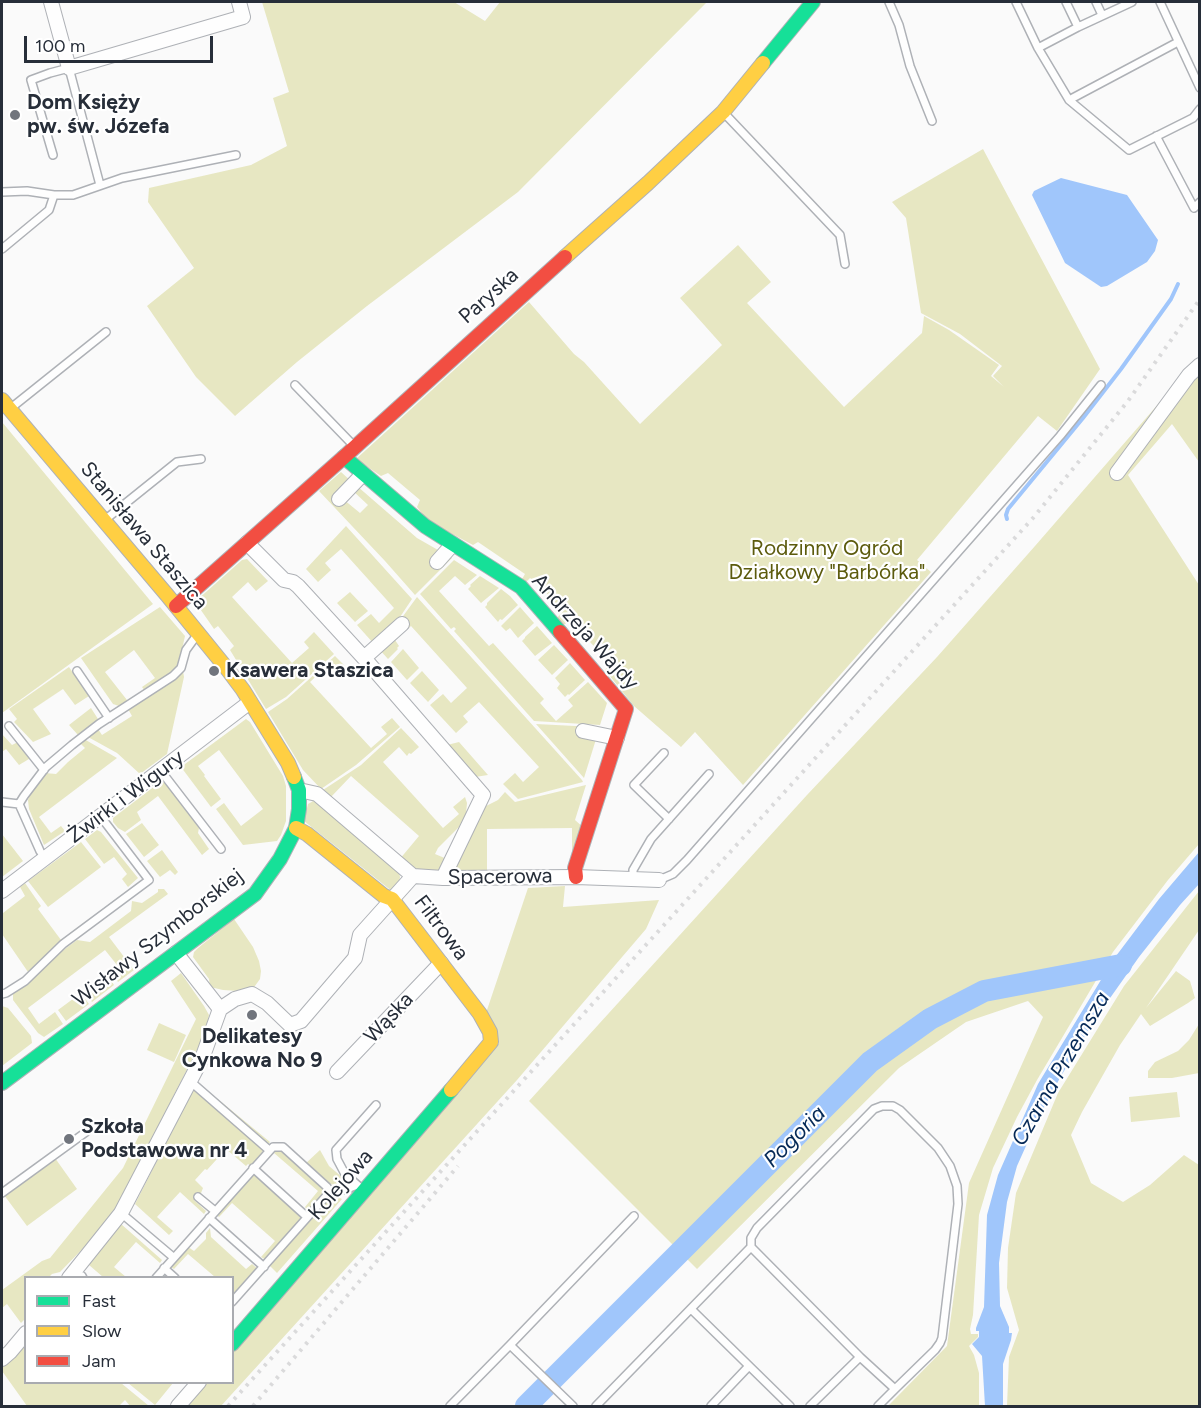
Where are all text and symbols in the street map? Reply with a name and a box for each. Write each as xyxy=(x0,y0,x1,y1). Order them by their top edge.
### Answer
scale bar xyxy=(27,24,216,62)
text: 100 m xyxy=(35,35,85,57)
place label: Dom Księży pw. św. Józefa xyxy=(27,90,169,140)
marker: Dom Księży pw. św. Józefa xyxy=(8,108,22,122)
street label: Paryska xyxy=(454,263,524,329)
street label: Stanisława Staszica xyxy=(75,457,213,615)
park label: Rodzinny Ogród Działkowy "Barbórka" xyxy=(728,536,926,586)
street label: Andrzeja Wajdy xyxy=(526,569,644,695)
place label: Ksawera Staszica xyxy=(226,658,394,684)
marker: Ksawera Staszica xyxy=(207,664,221,678)
street label: Żwirki i Wigury xyxy=(63,745,189,849)
street label: Spacerowa xyxy=(447,863,553,891)
street label: Wisławy Szymborskiej xyxy=(68,864,248,1012)
street label: Filtrowa xyxy=(408,891,474,965)
street label: Wąska xyxy=(359,987,419,1049)
water label: Czarna Przemsza xyxy=(1006,987,1116,1151)
marker: Delikatesy Cynkowa No 9 xyxy=(245,1008,259,1022)
place label: Delikatesy Cynkowa No 9 xyxy=(182,1024,322,1074)
water label: Pogoria xyxy=(759,1101,831,1173)
place label: Szkoła Podstawowa nr 4 xyxy=(81,1114,248,1164)
marker: Szkoła Podstawowa nr 4 xyxy=(62,1132,76,1146)
street label: Kolejowa xyxy=(303,1145,379,1225)
legend xyxy=(24,1276,234,1384)
text: Fast xyxy=(82,1290,116,1312)
text: Slow xyxy=(82,1320,121,1342)
text: Jam xyxy=(82,1350,116,1372)

